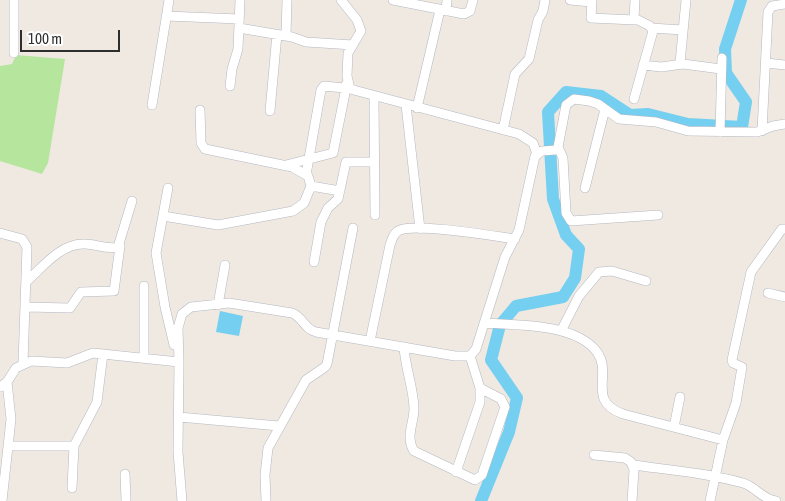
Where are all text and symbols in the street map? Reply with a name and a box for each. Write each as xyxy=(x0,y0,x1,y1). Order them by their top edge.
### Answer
scale bar xyxy=(22,20,122,52)
text: 100 m xyxy=(28,30,62,47)

